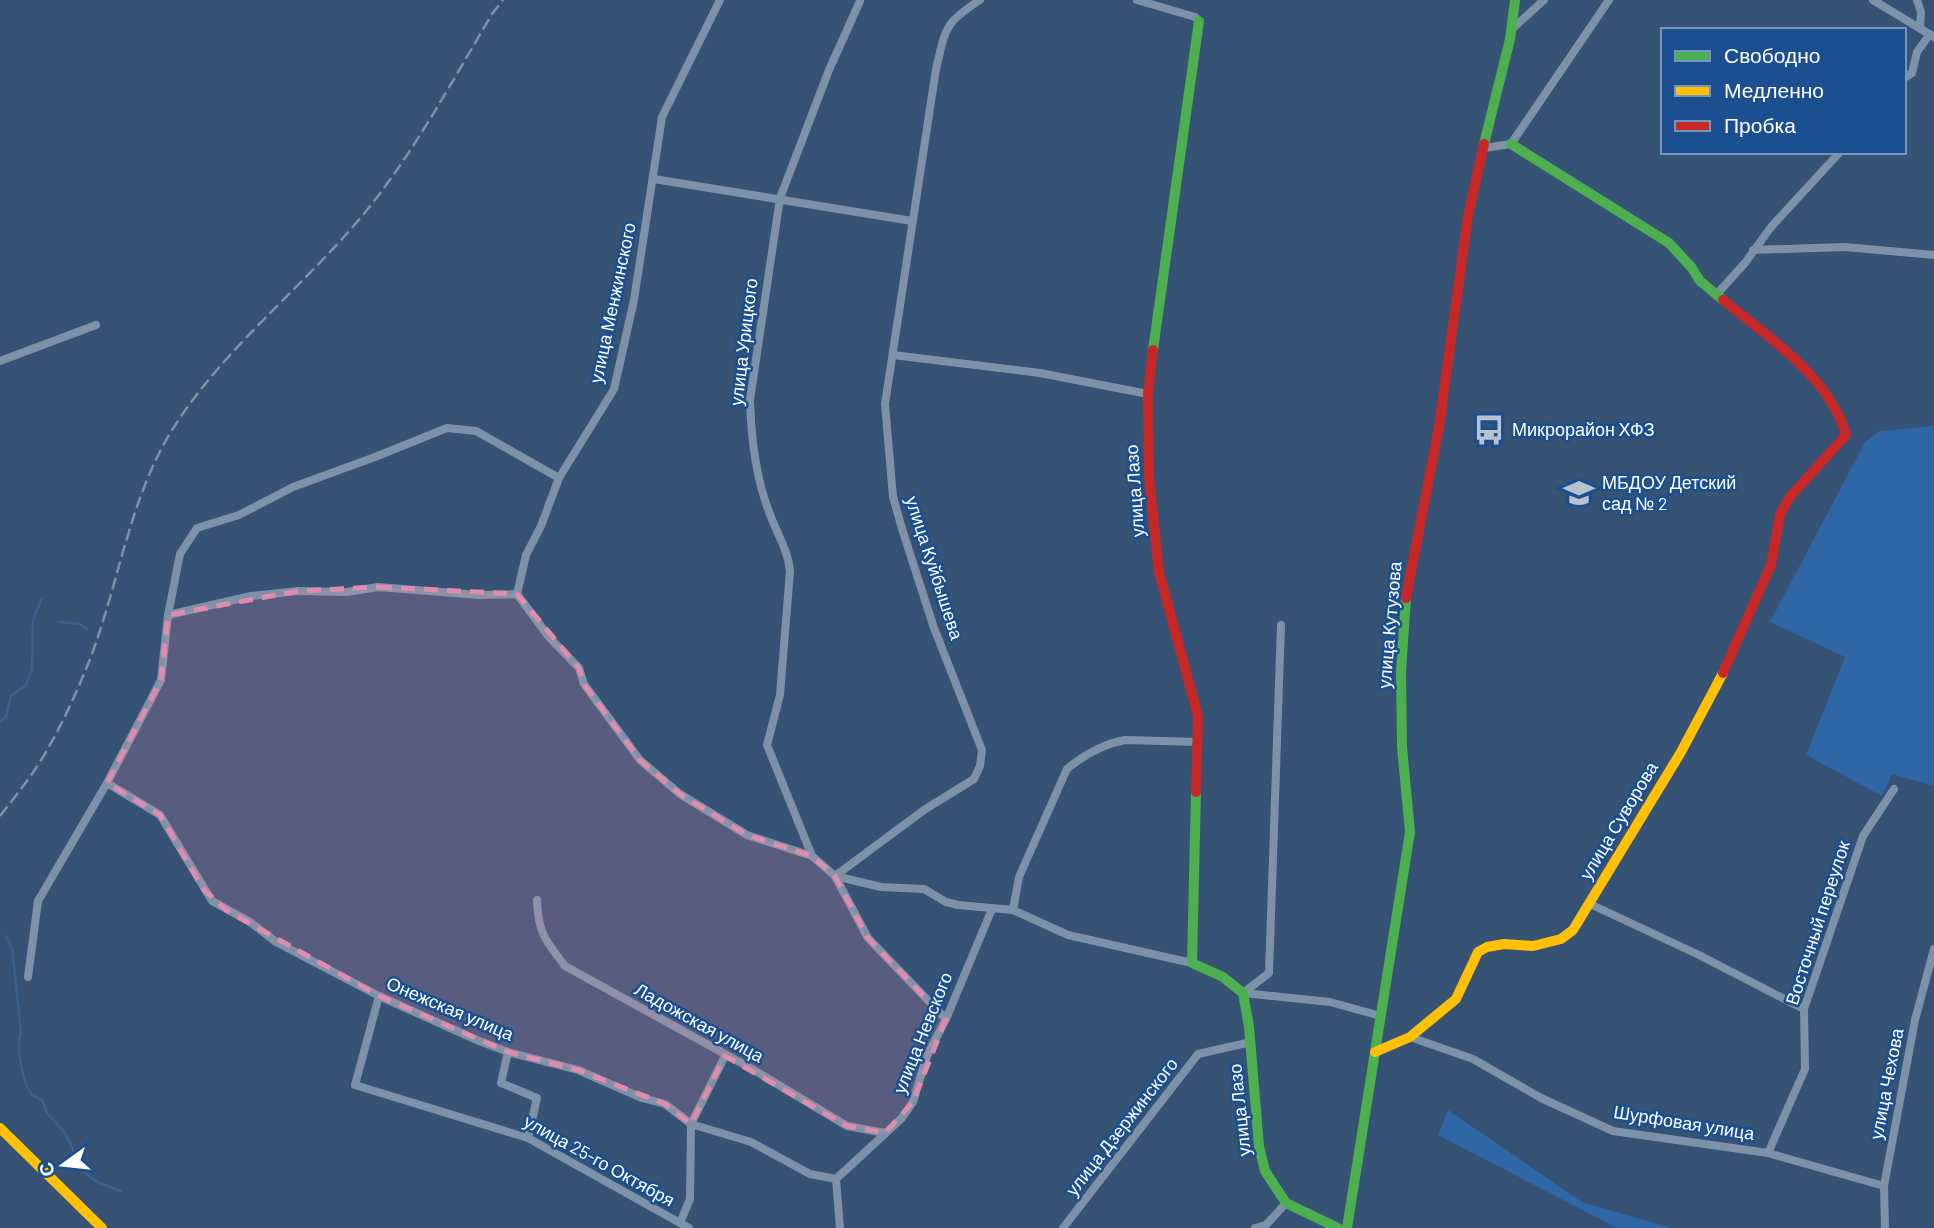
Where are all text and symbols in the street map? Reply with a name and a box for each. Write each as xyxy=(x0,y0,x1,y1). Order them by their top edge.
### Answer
legend xyxy=(1661,28,1906,154)
text: Свободно xyxy=(1724,42,1821,67)
text: Медленно xyxy=(1724,77,1824,102)
text: Пробка xyxy=(1724,112,1796,137)
street label: улица Менжинского xyxy=(584,221,640,385)
street label: улица Урицкого xyxy=(724,277,762,407)
bus stop icon: Микрорайон ХФЗ xyxy=(1472,413,1506,447)
place label: Микрорайон ХФЗ xyxy=(1512,418,1655,440)
street label: улица Лазо xyxy=(1120,444,1148,538)
place label: МБДОУ Детский сад № 2 xyxy=(1602,471,1736,514)
school or university icon: МБДОУ Детский сад № 2 xyxy=(1562,476,1596,510)
street label: улица Куйбышева xyxy=(901,493,969,643)
street label: улица Кутузова xyxy=(1372,559,1406,689)
street label: улица Суворова xyxy=(1574,757,1663,884)
street label: Восточный переулок xyxy=(1780,838,1854,1008)
street label: улица Невского xyxy=(888,969,956,1096)
street label: Онежская улица xyxy=(384,971,518,1045)
street label: Ладожская улица xyxy=(631,978,769,1067)
street label: улица Чехова xyxy=(1864,1025,1908,1141)
street label: улица Дзержинского xyxy=(1060,1053,1182,1200)
street label: улица Лазо xyxy=(1223,1063,1255,1157)
street label: Шурфовая улица xyxy=(1612,1100,1757,1144)
street label: улица 25-го Октября xyxy=(520,1110,679,1211)
north arrow xyxy=(28,1130,98,1200)
text: С xyxy=(33,1160,59,1179)

